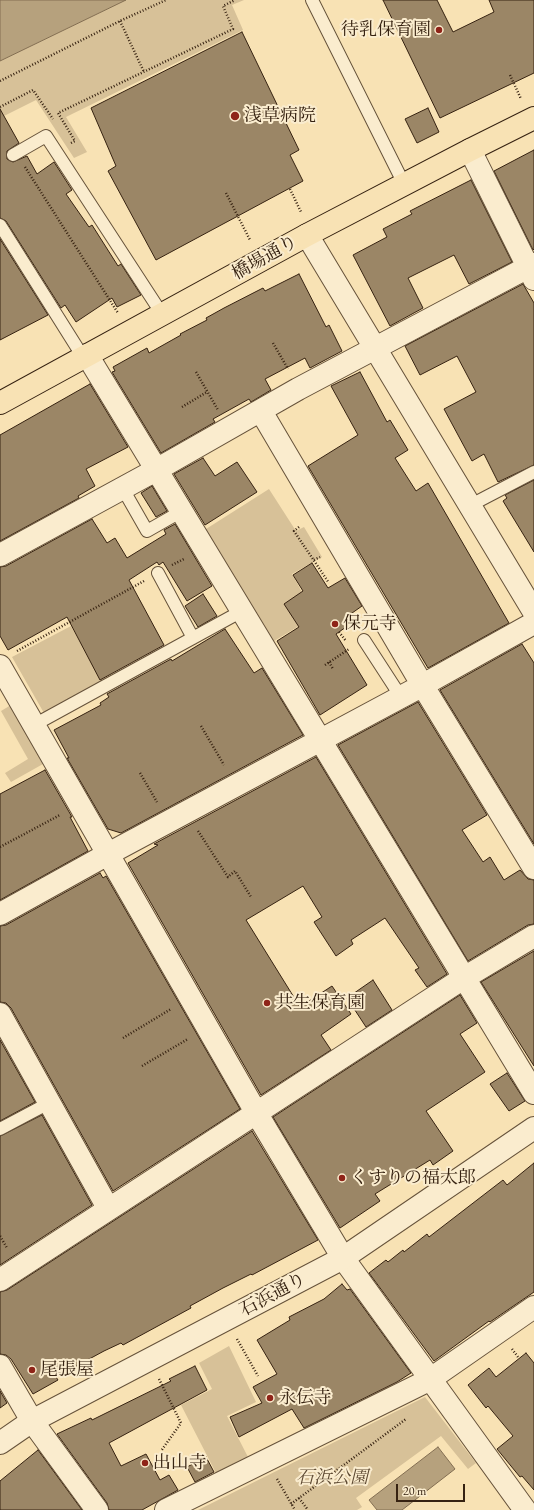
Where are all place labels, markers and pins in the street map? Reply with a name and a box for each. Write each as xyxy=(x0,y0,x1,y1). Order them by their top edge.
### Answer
place label: 待乳保育園 xyxy=(341,19,431,41)
marker: 待乳保育園 xyxy=(434,25,444,35)
place label: 浅草病院 xyxy=(244,105,316,127)
marker: 浅草病院 xyxy=(229,110,241,122)
place label: 保元寺 xyxy=(343,613,397,635)
marker: 保元寺 xyxy=(330,619,340,629)
place label: 共生保育園 xyxy=(275,992,365,1014)
marker: 共生保育園 xyxy=(262,998,272,1008)
place label: くすりの福太郎 xyxy=(350,1167,476,1189)
marker: くすりの福太郎 xyxy=(337,1173,347,1183)
place label: 尾張屋 xyxy=(40,1359,94,1381)
marker: 尾張屋 xyxy=(27,1365,37,1375)
place label: 永伝寺 xyxy=(278,1387,332,1409)
marker: 永伝寺 xyxy=(265,1393,275,1403)
place label: 出山寺 xyxy=(153,1452,207,1474)
marker: 出山寺 xyxy=(140,1458,150,1468)

